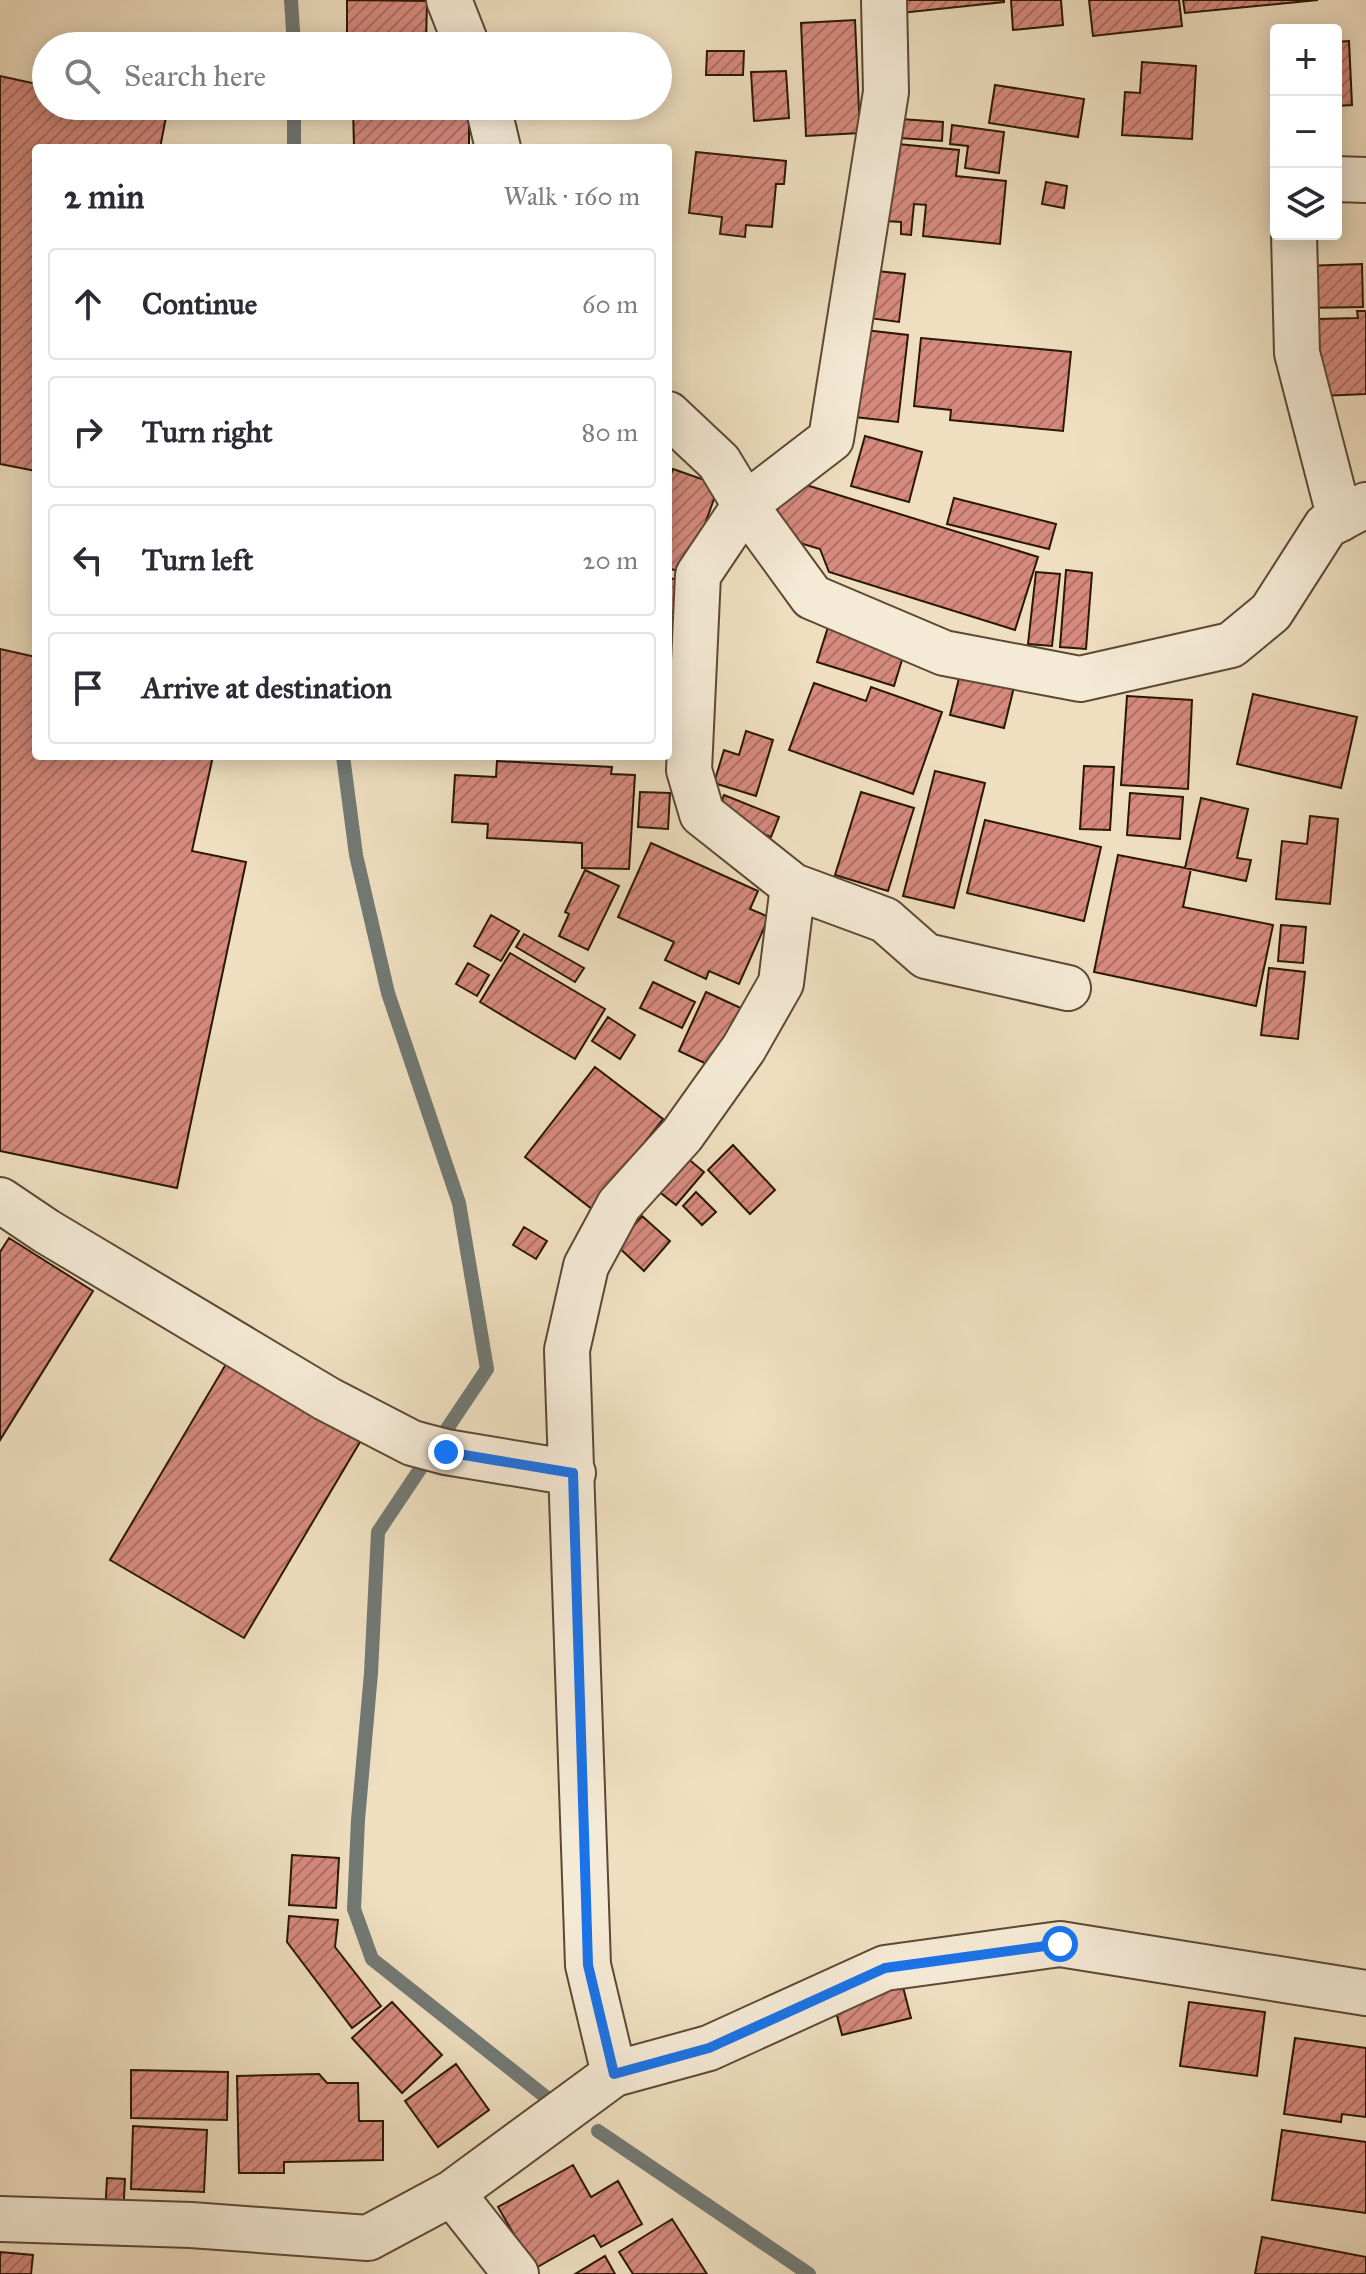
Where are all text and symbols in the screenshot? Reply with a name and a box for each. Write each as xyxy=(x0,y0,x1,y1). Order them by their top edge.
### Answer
map controls xyxy=(1270,24,1342,240)
button: + xyxy=(1270,24,1342,96)
search box xyxy=(32,32,672,120)
icon: search xyxy=(60,54,104,98)
text: Search here xyxy=(124,58,266,94)
button: − xyxy=(1270,96,1342,168)
button: layers xyxy=(1270,168,1342,240)
text: 2 min xyxy=(64,176,144,217)
text: Walk · 160 m xyxy=(504,180,640,212)
icon: ahead xyxy=(66,282,110,326)
text: Continue xyxy=(142,286,257,322)
text: 60 m xyxy=(582,288,638,320)
icon: right xyxy=(66,410,110,454)
text: Turn right xyxy=(142,414,273,450)
text: 80 m xyxy=(582,416,638,448)
icon: left xyxy=(66,538,110,582)
text: Turn left xyxy=(142,542,253,578)
text: 20 m xyxy=(583,544,638,576)
icon: arrive xyxy=(66,666,110,710)
text: Arrive at destination xyxy=(142,670,392,706)
route end xyxy=(428,1434,464,1470)
route start xyxy=(1042,1926,1078,1962)

